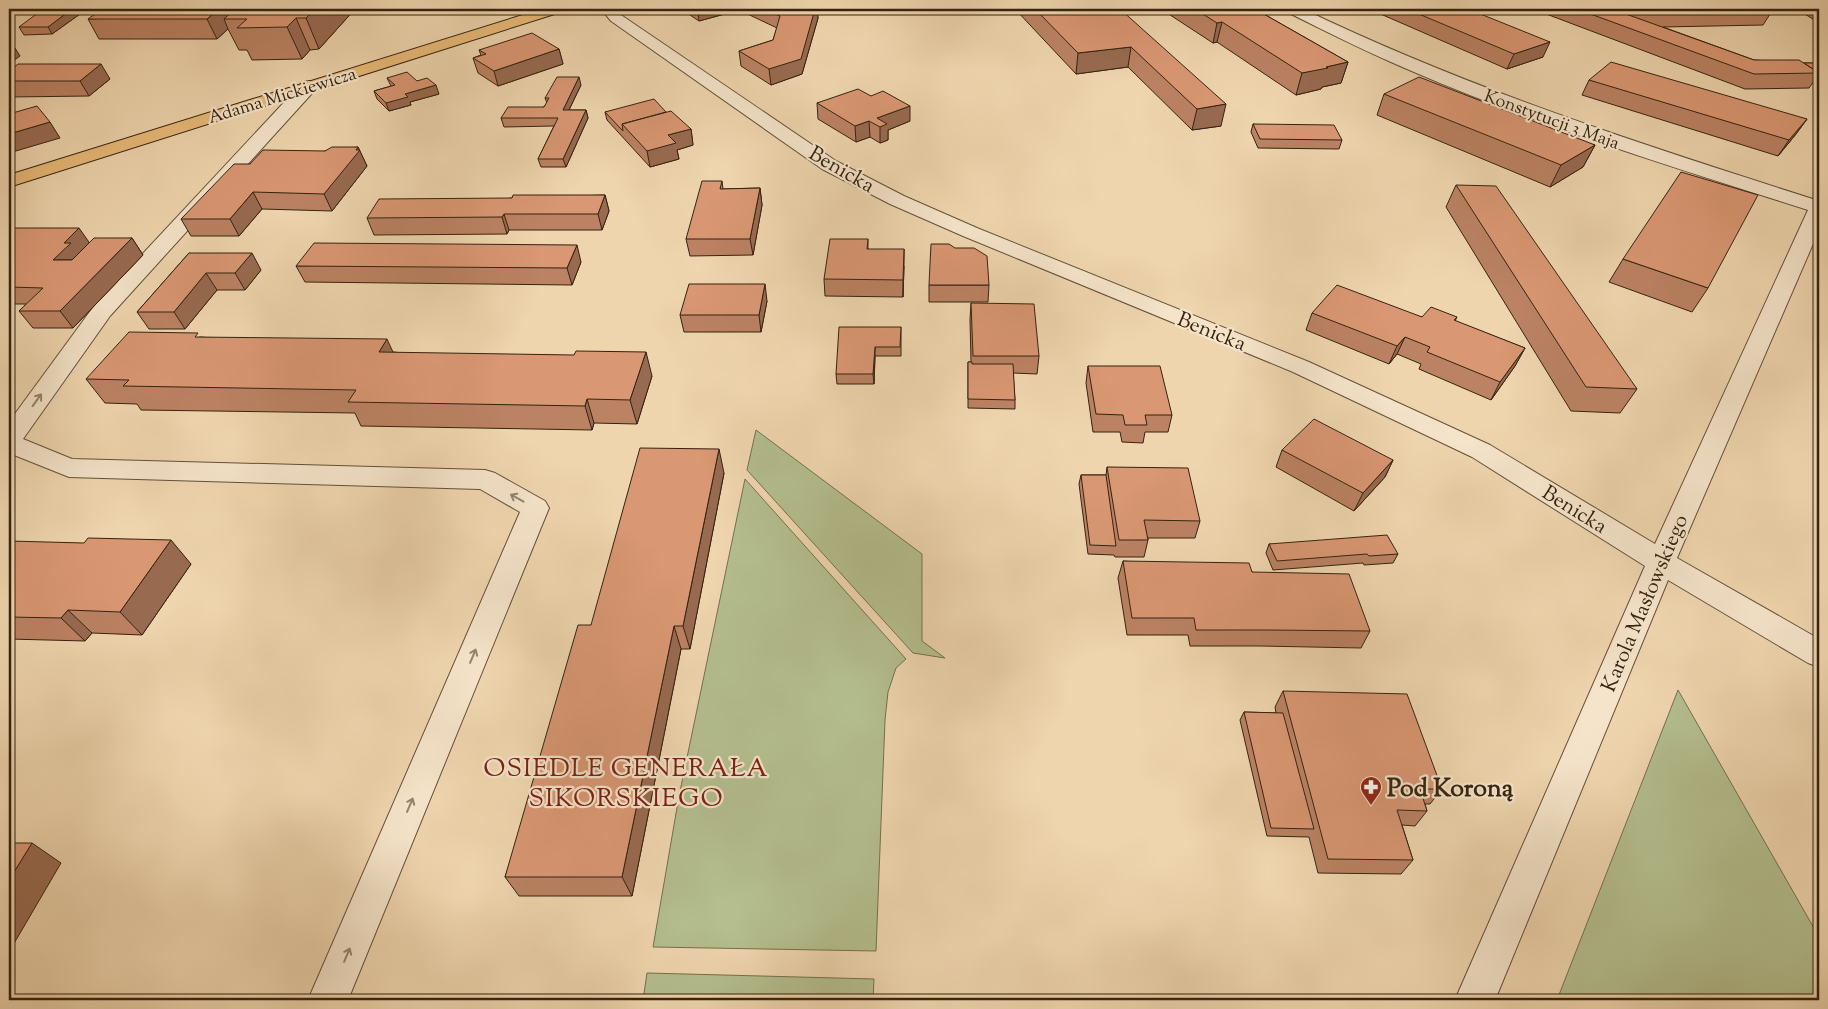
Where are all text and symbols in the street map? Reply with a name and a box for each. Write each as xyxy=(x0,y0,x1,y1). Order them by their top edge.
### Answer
street label: Adama Mickiewicza xyxy=(205,62,360,132)
street label: Konstytucji 3 Maja xyxy=(1480,84,1623,157)
street label: Benicka xyxy=(802,140,880,202)
street label: Benicka xyxy=(1172,305,1250,360)
one-way arrow xyxy=(32,394,43,407)
street label: Benicka xyxy=(1536,479,1613,543)
one-way arrow xyxy=(511,493,525,503)
street label: Karola Masłowskiego xyxy=(1595,510,1697,697)
one-way arrow xyxy=(468,649,478,664)
district label: OSIEDLE GENERAŁA SIKORSKIEGO xyxy=(483,751,769,818)
place label: Pod Koroną xyxy=(1387,772,1514,808)
pharmacy icon: Pod Koroną xyxy=(1359,775,1383,806)
one-way arrow xyxy=(406,798,415,813)
one-way arrow xyxy=(342,948,352,963)

